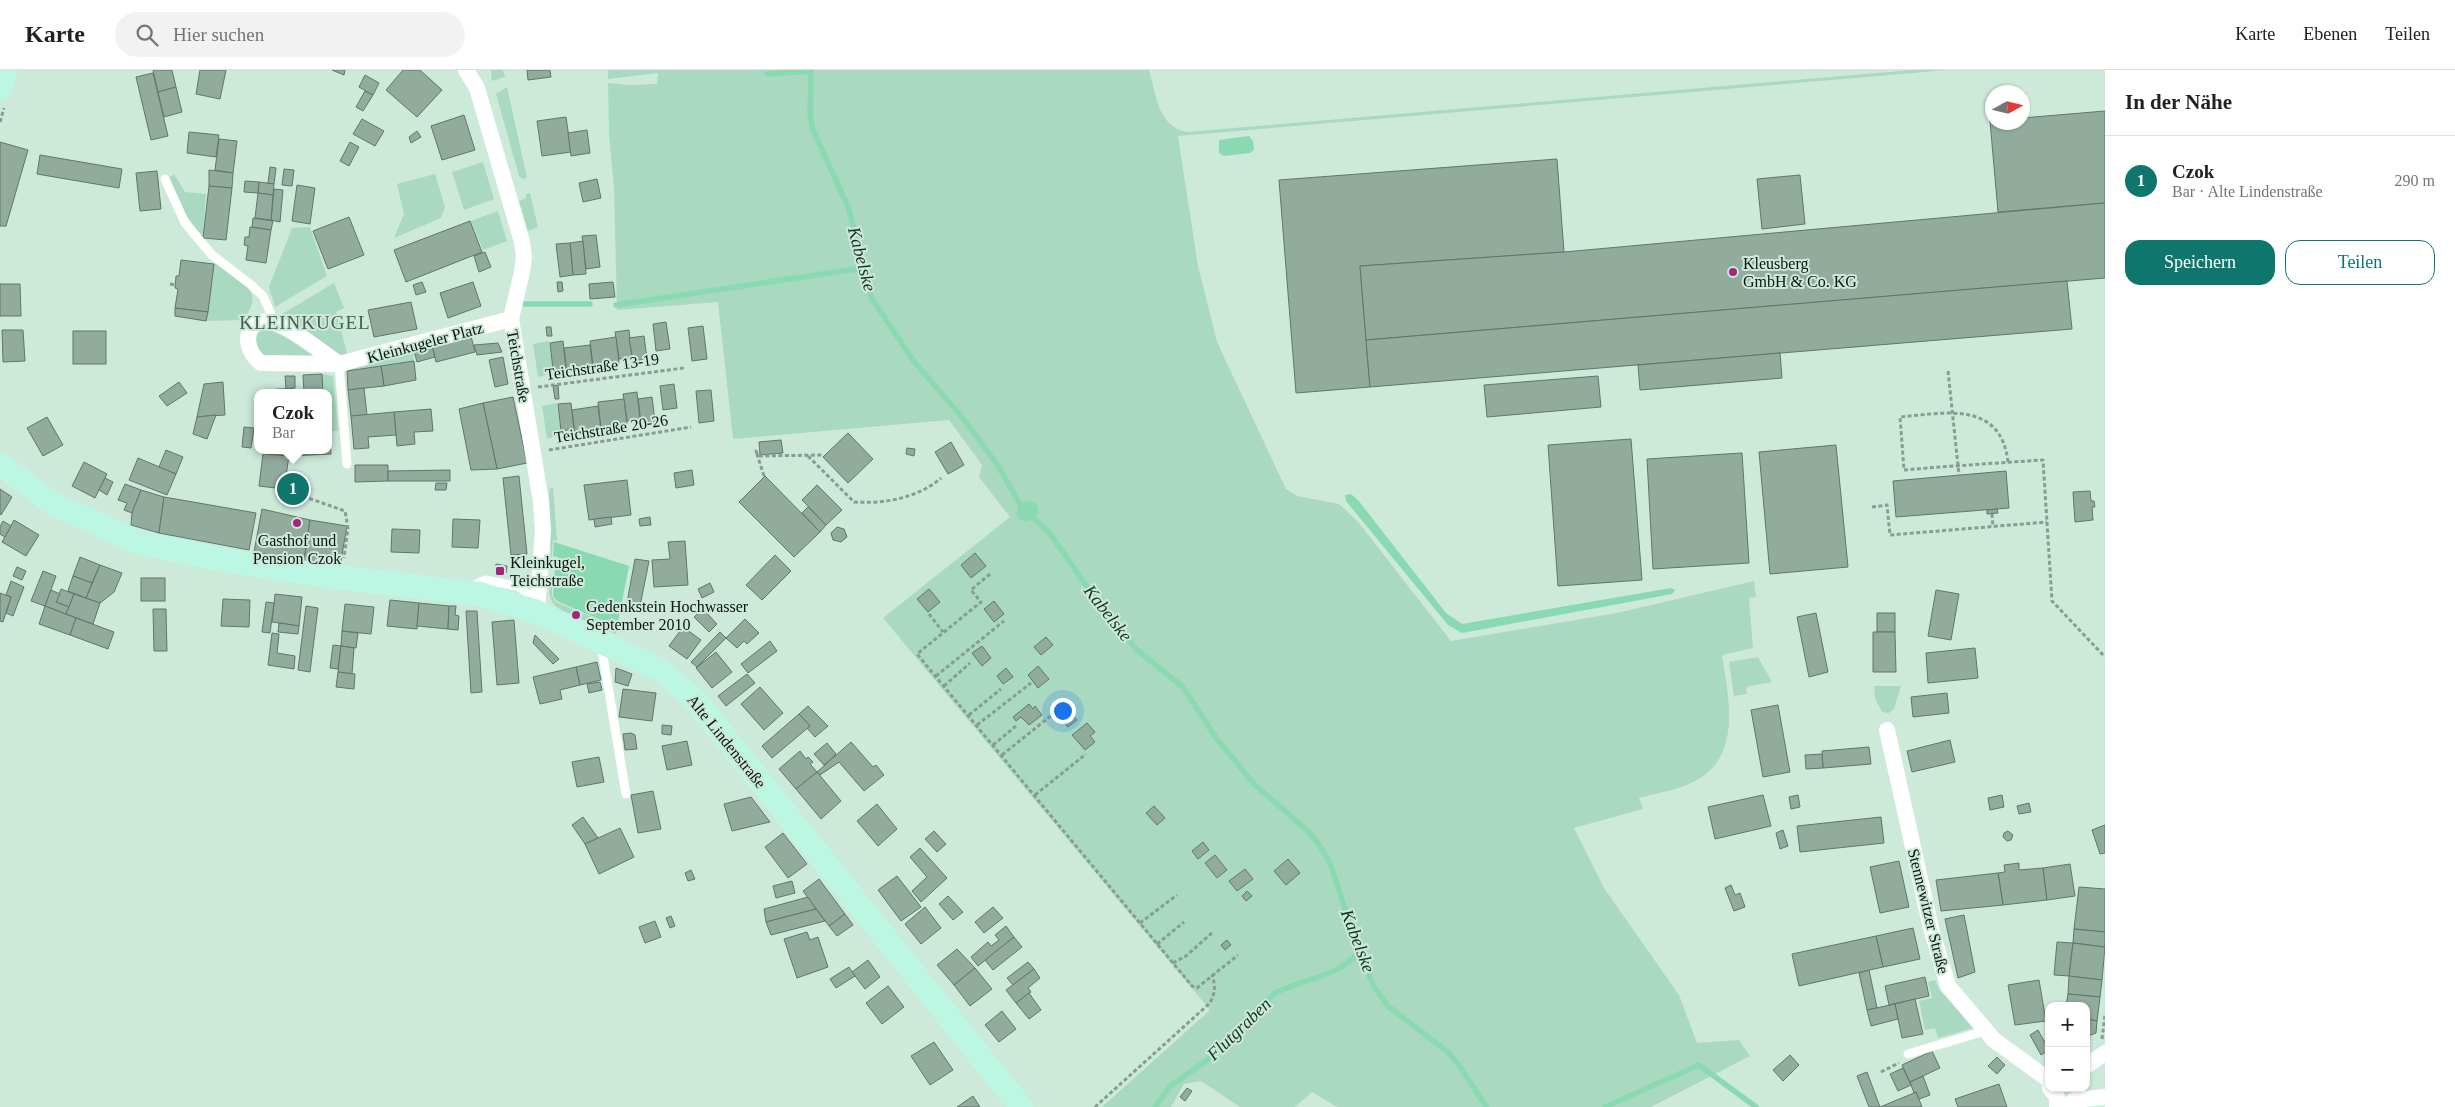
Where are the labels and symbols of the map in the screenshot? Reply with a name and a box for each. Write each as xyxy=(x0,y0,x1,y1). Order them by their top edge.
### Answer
north arrow xyxy=(1985,85,2030,130)
water label: Kabelske xyxy=(844,224,880,293)
place label: Kleusberg GmbH & Co. KG xyxy=(1743,255,1857,290)
marker: Kleusberg GmbH & Co. KG xyxy=(1727,266,1739,278)
district label: KLEINKUGEL xyxy=(239,312,371,333)
street label: Kleinkugeler Platz xyxy=(365,319,485,367)
street label: Teichstraße xyxy=(504,328,533,404)
street label: Teichstraße 13-19 xyxy=(544,350,660,383)
street label: Teichstraße 20-26 xyxy=(553,411,669,446)
pin: 1 xyxy=(277,470,309,508)
marker: Gasthof und Pension Czok xyxy=(291,517,303,529)
place label: Gasthof und Pension Czok xyxy=(253,532,341,567)
place label: Kleinkugel, Teichstraße xyxy=(510,554,585,589)
marker: Kleinkugel, Teichstraße xyxy=(494,565,506,577)
water label: Kabelske xyxy=(1079,580,1136,645)
place label: Gedenkstein Hochwasser September 2010 xyxy=(586,598,749,634)
marker: Gedenkstein Hochwasser September 2010 xyxy=(570,609,582,621)
street label: Alte Lindenstraße xyxy=(684,691,769,791)
your location xyxy=(1050,698,1076,724)
street label: Stennewitzer Straße xyxy=(1905,847,1952,975)
water label: Kabelske xyxy=(1336,906,1379,975)
water label: Flutgraben xyxy=(1202,994,1275,1065)

